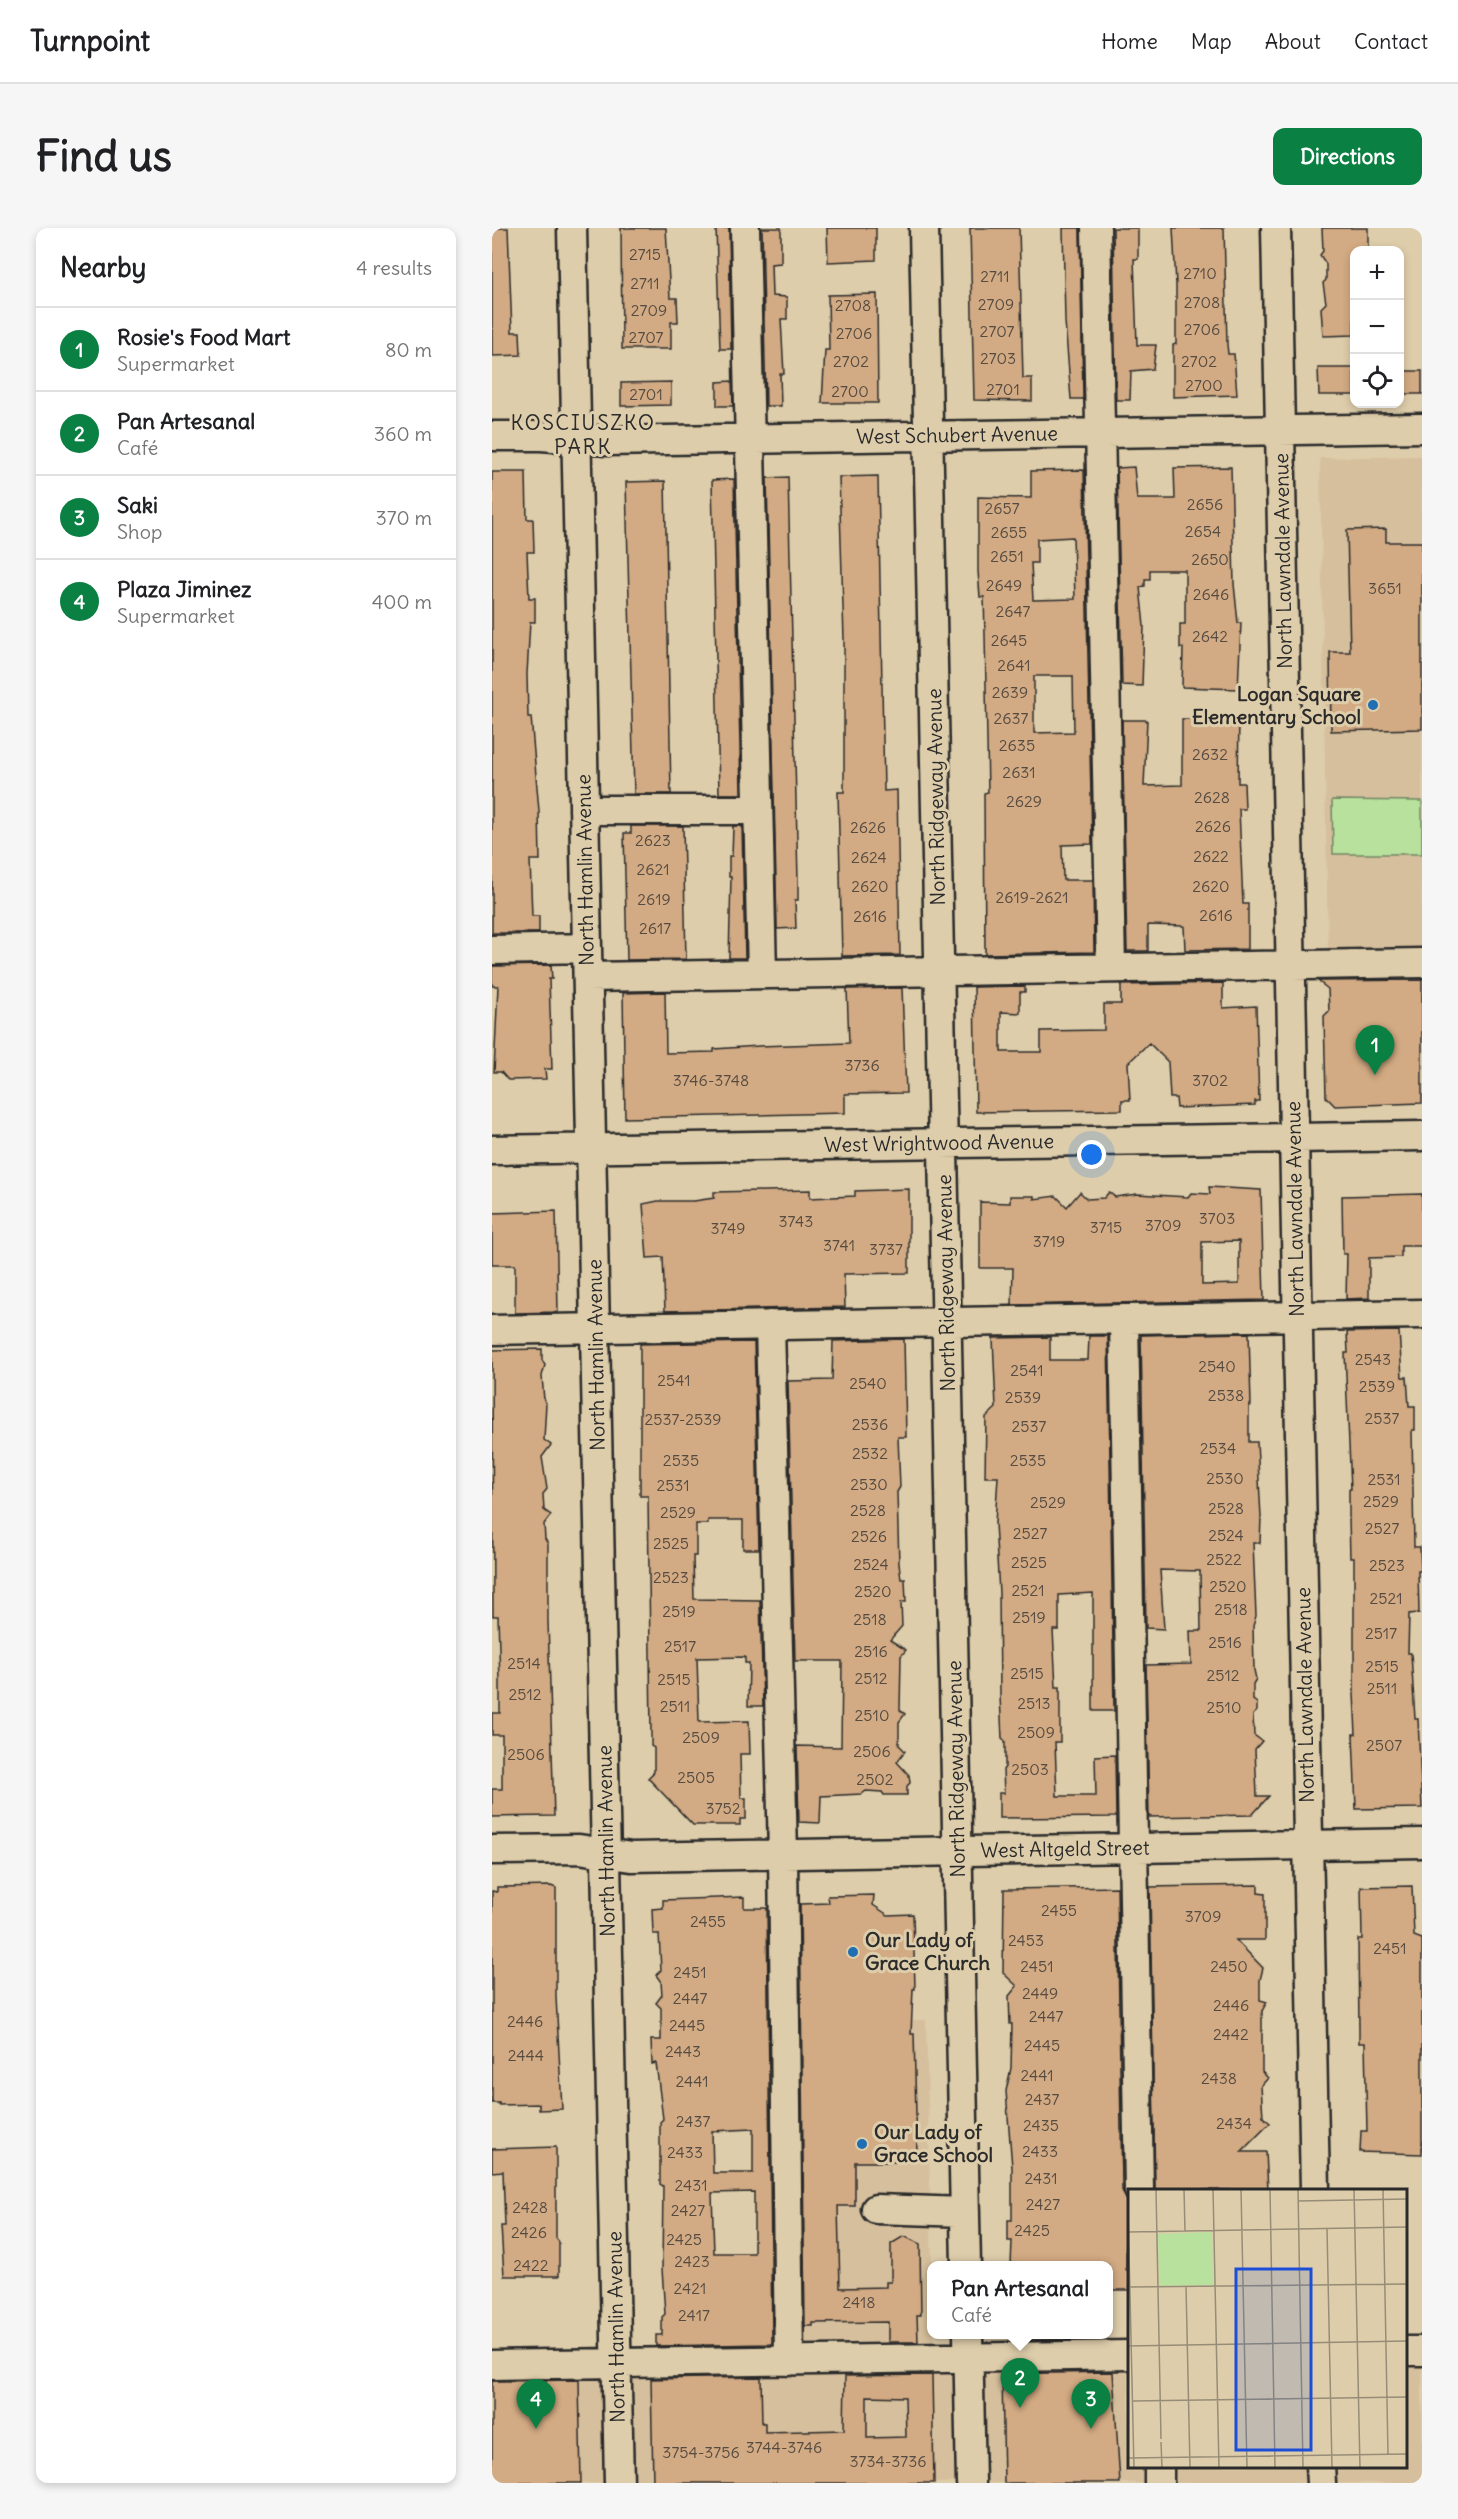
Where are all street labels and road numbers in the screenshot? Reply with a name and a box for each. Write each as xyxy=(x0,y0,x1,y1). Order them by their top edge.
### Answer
street label: West Schubert Avenue xyxy=(856,420,1058,449)
street label: North Lawndale Avenue xyxy=(1268,453,1297,669)
street label: North Ridgeway Avenue xyxy=(921,688,950,906)
street label: North Hamlin Avenue xyxy=(570,774,599,966)
street label: North Lawndale Avenue xyxy=(1280,1101,1309,1317)
street label: West Wrightwood Avenue xyxy=(824,1128,1054,1157)
street label: North Ridgeway Avenue xyxy=(931,1174,960,1392)
street label: North Hamlin Avenue xyxy=(581,1259,610,1451)
street label: North Lawndale Avenue xyxy=(1290,1587,1319,1803)
street label: North Ridgeway Avenue xyxy=(941,1660,970,1878)
street label: North Hamlin Avenue xyxy=(591,1745,620,1937)
street label: West Altgeld Street xyxy=(980,1835,1150,1862)
street label: North Hamlin Avenue xyxy=(601,2231,630,2423)

